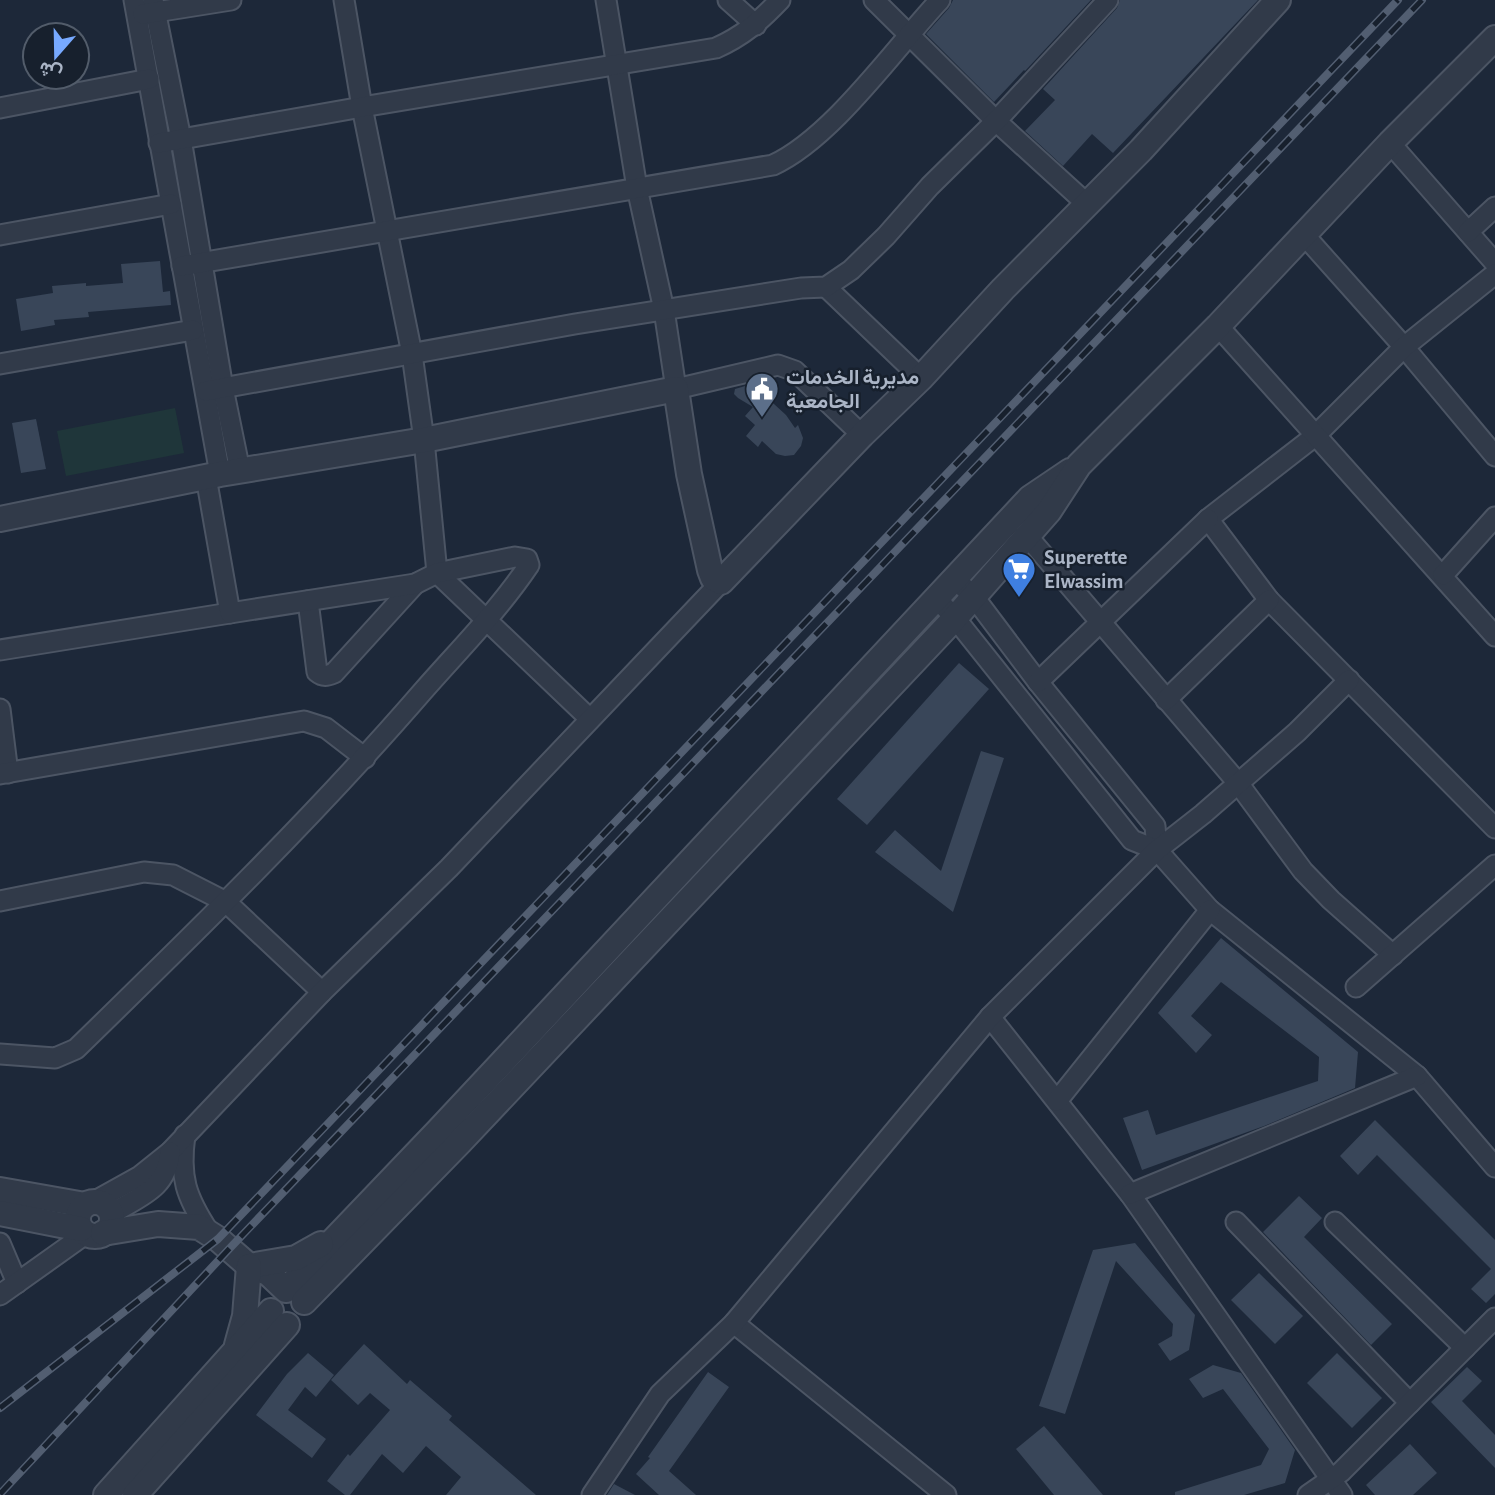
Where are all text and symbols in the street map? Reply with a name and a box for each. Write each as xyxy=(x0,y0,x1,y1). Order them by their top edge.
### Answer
north arrow xyxy=(21,21,91,91)
text: ش xyxy=(37,57,65,83)
place label: مديرية الخدمات الجامعية xyxy=(786,367,919,413)
public building icon: مديرية الخدمات الجامعية xyxy=(743,370,781,419)
place label: Superette Elwassim xyxy=(1044,547,1127,592)
supermarket icon: Superette Elwassim xyxy=(1000,550,1038,599)

